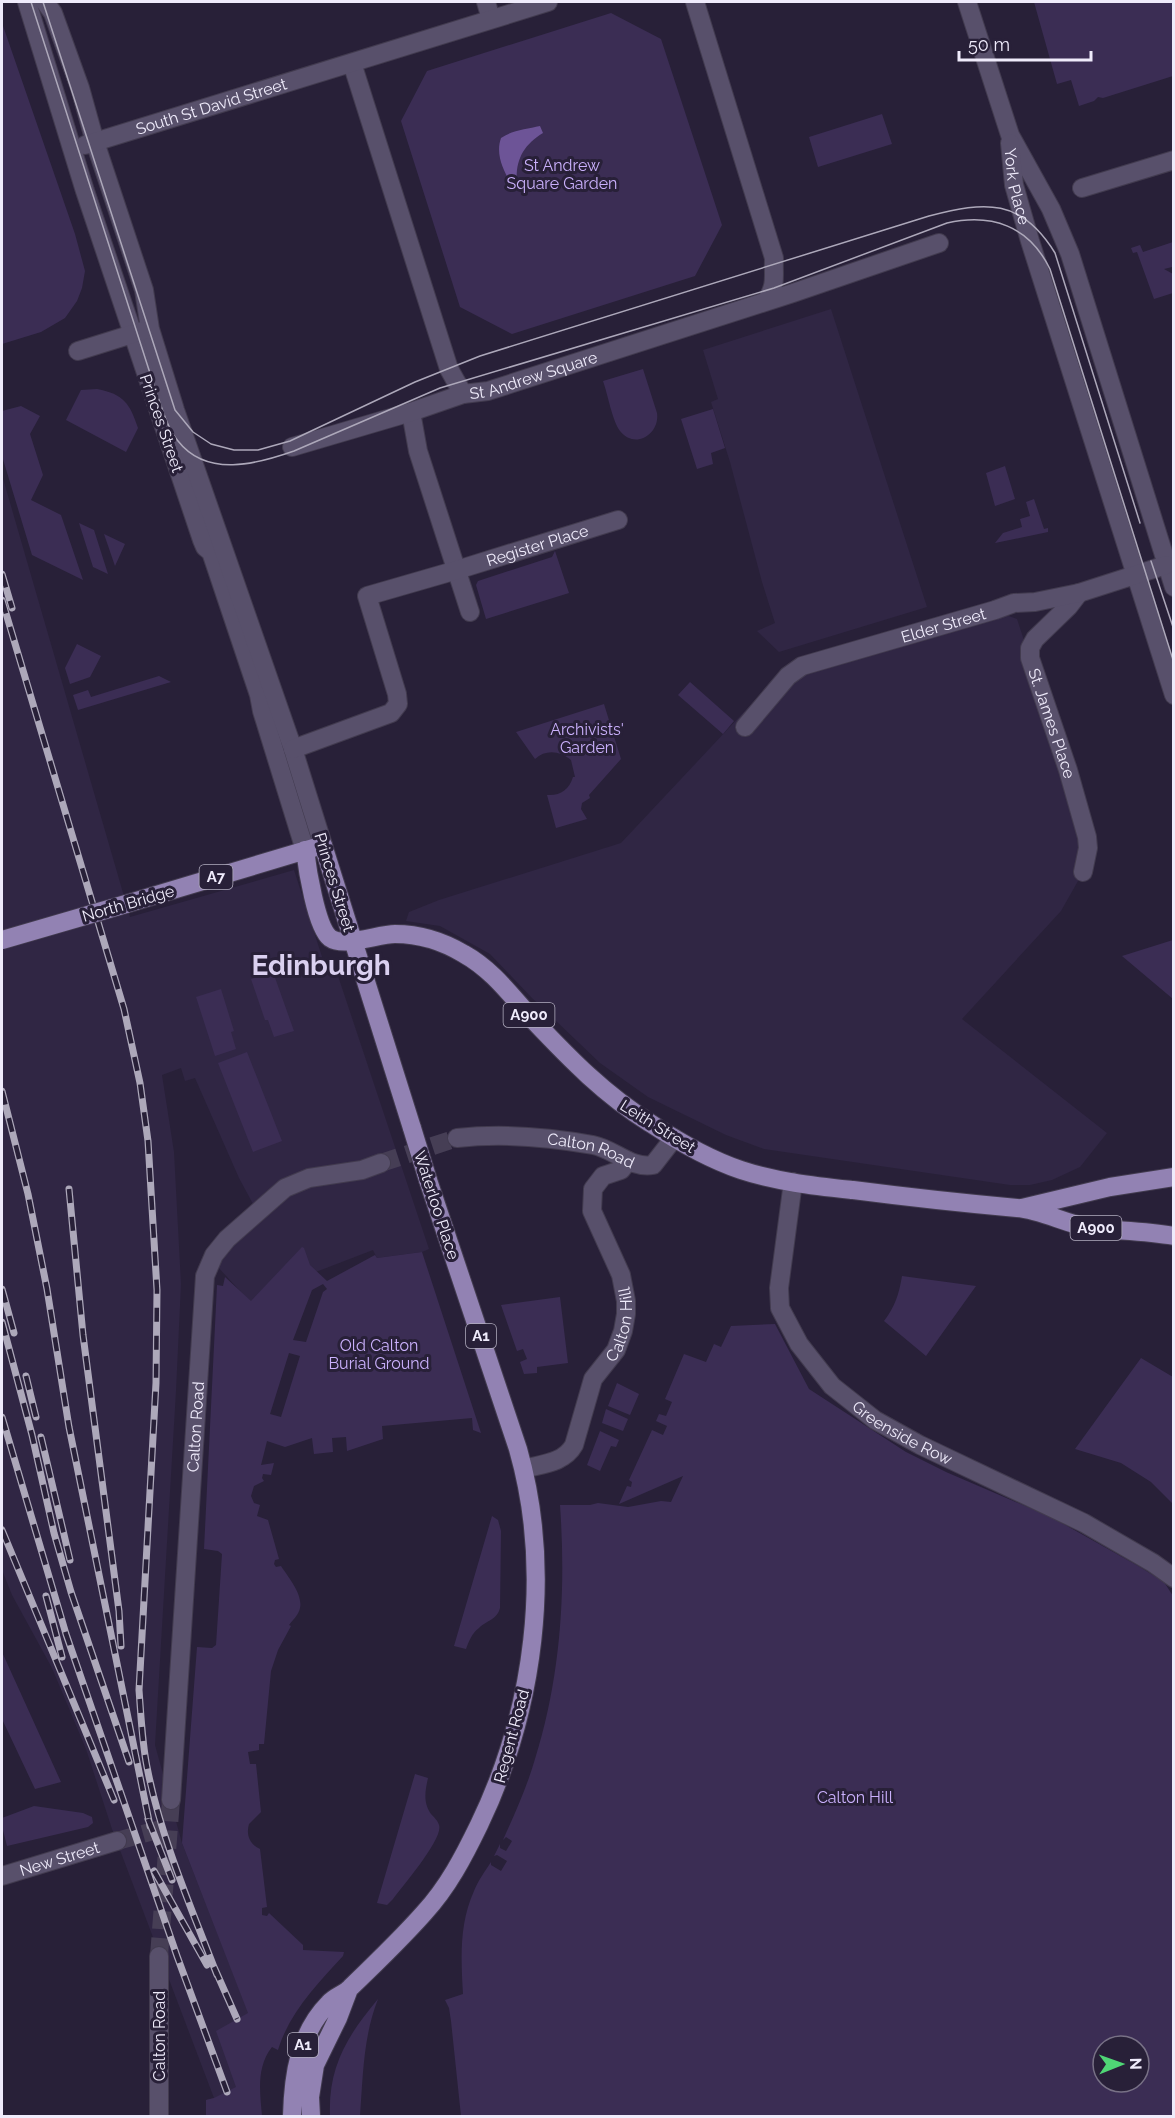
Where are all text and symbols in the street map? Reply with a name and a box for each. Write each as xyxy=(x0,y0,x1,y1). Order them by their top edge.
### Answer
scale bar xyxy=(959,24,1091,62)
text: 50 m xyxy=(968,34,1010,55)
street label: South St David Street xyxy=(133,74,290,139)
street label: York Place xyxy=(1001,147,1034,227)
park label: St Andrew Square Garden xyxy=(507,156,617,193)
street label: St Andrew Square xyxy=(469,348,600,403)
street label: Princes Street xyxy=(136,372,187,475)
street label: Register Place xyxy=(484,521,591,570)
street label: Elder Street xyxy=(899,604,989,647)
street label: St. James Place xyxy=(1024,666,1079,781)
park label: Archivists' Garden xyxy=(550,720,624,757)
street label: Princes Street xyxy=(310,830,359,935)
road number: A7 xyxy=(200,865,232,889)
street label: North Bridge xyxy=(80,881,176,926)
district label: Edinburgh xyxy=(251,949,391,982)
road number: A900 xyxy=(504,1003,554,1027)
street label: Leith Street xyxy=(617,1096,699,1157)
street label: Calton Road xyxy=(546,1129,637,1172)
street label: Waterloo Place xyxy=(410,1148,463,1262)
road number: A900 xyxy=(1070,1216,1122,1240)
street label: Calton Hill xyxy=(601,1285,636,1366)
road number: A1 xyxy=(466,1324,496,1348)
park label: Old Calton Burial Ground xyxy=(328,1336,430,1373)
street label: Calton Road xyxy=(183,1381,208,1473)
street label: Greenside Row xyxy=(848,1397,955,1469)
street label: Regent Road xyxy=(490,1687,533,1785)
park label: Calton Hill xyxy=(817,1788,894,1807)
street label: New Street xyxy=(17,1838,102,1880)
street label: Calton Road xyxy=(150,1991,169,2081)
road number: A1 xyxy=(288,2033,318,2057)
north arrow xyxy=(1091,2034,1151,2094)
text: N xyxy=(1126,2057,1145,2070)

